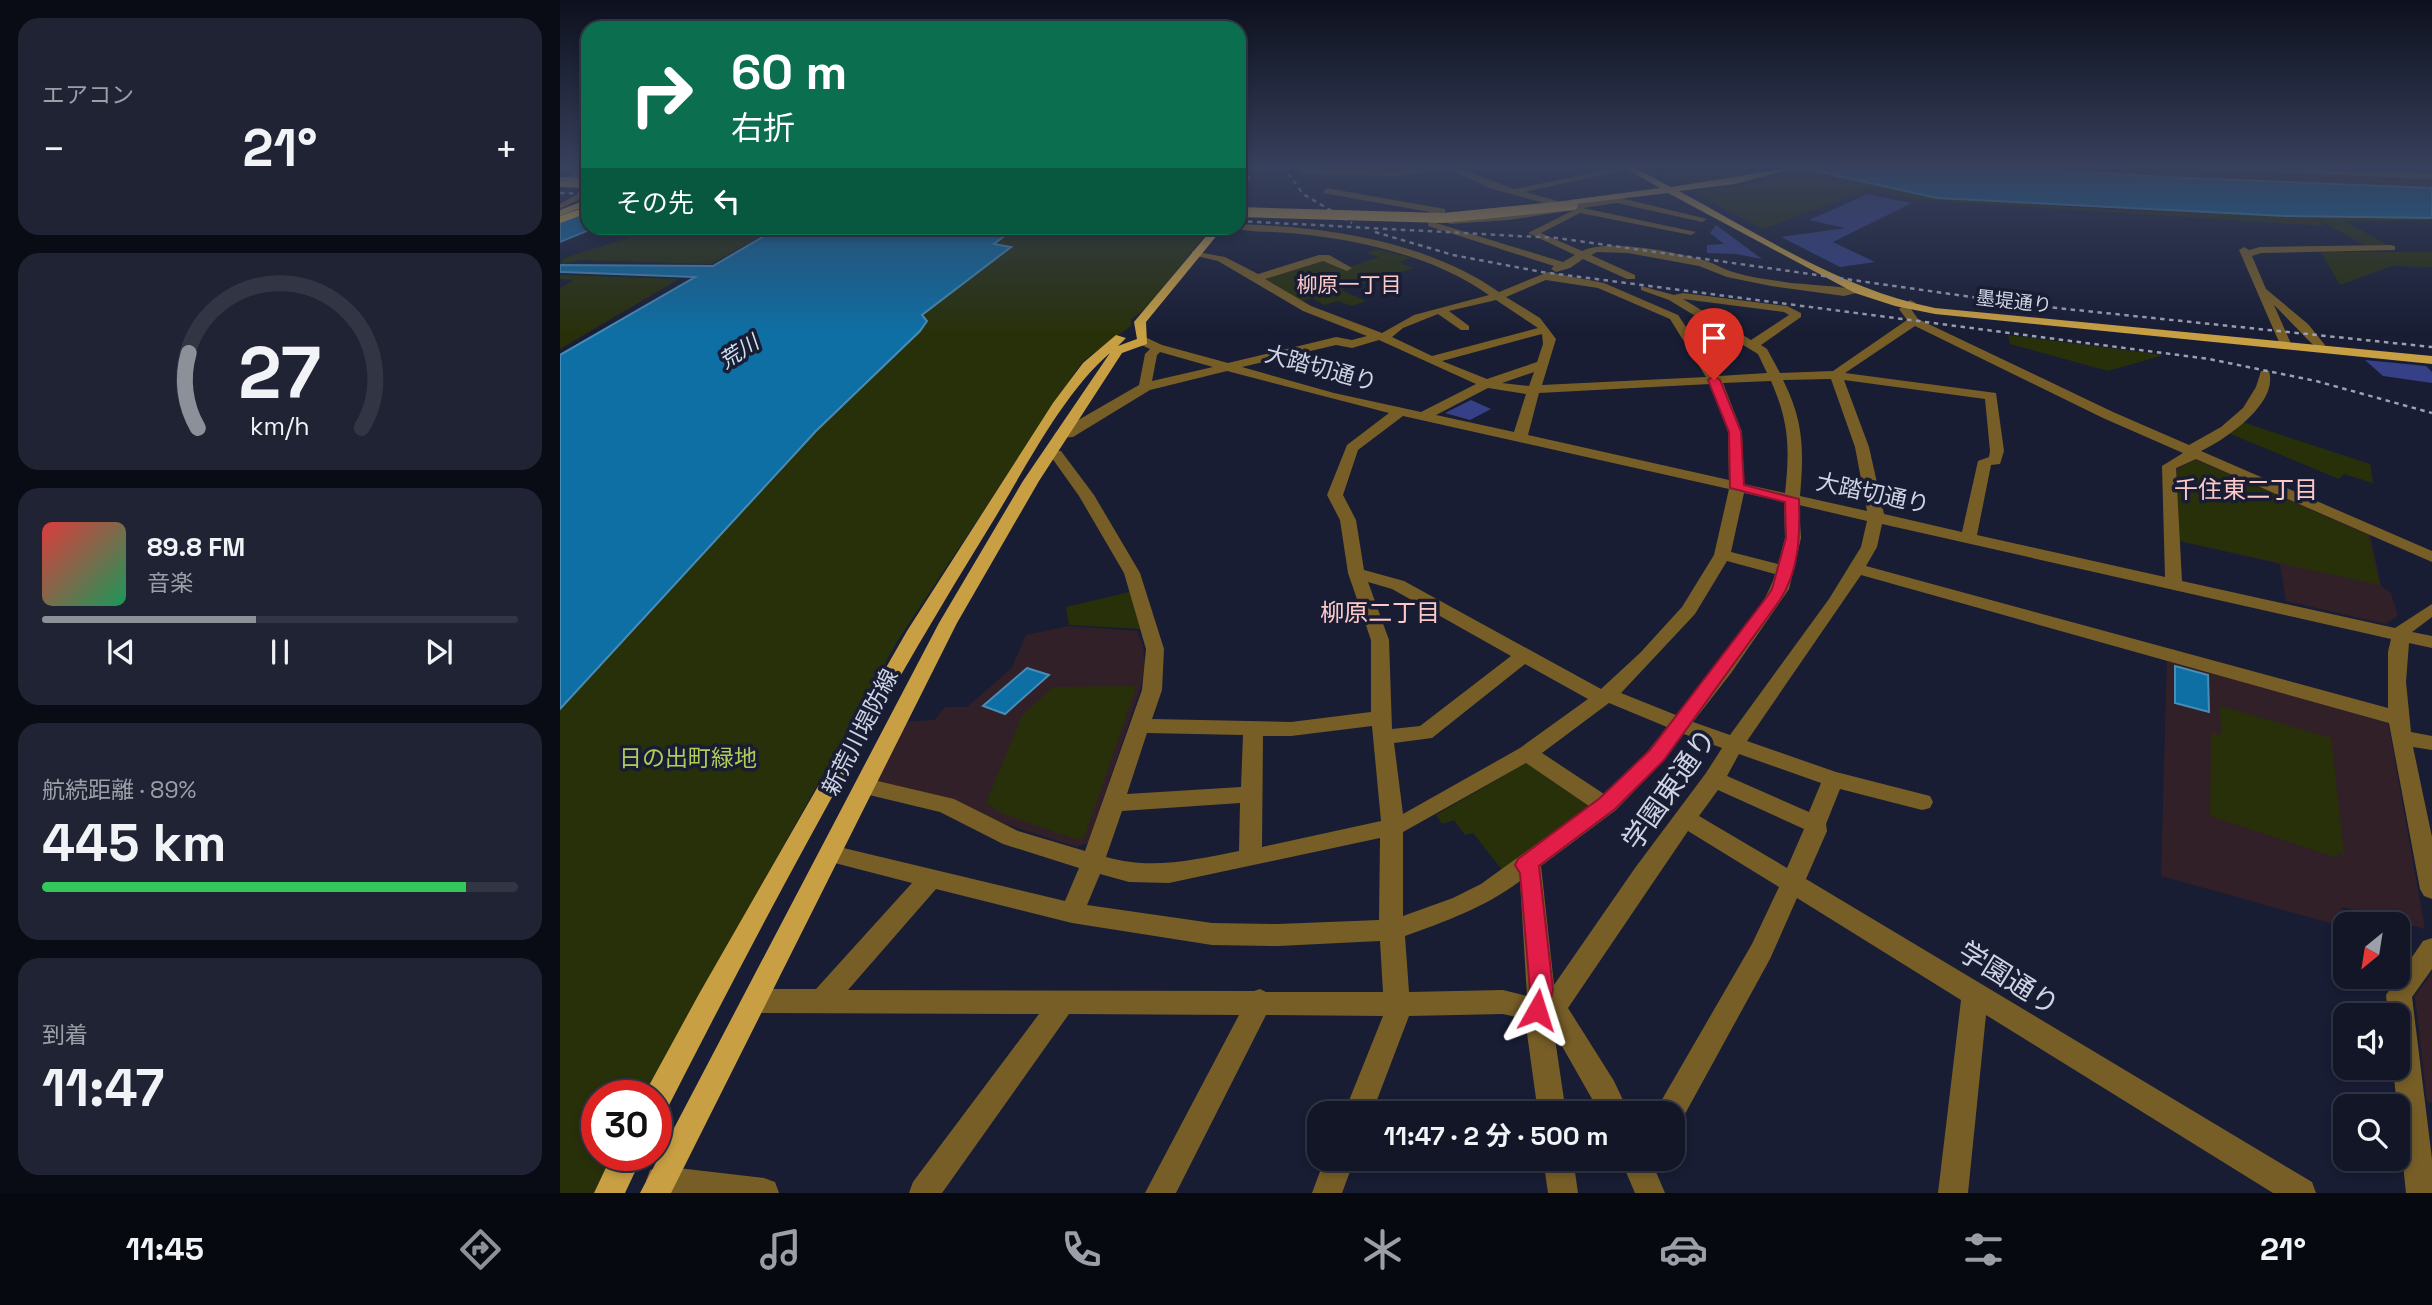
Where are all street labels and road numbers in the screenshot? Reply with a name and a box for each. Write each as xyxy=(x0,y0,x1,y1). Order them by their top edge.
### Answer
street label: 墨堤通り xyxy=(1975,285,2053,318)
street label: 大踏切通り xyxy=(1262,339,1380,397)
street label: 大踏切通り xyxy=(1814,466,1932,520)
street label: 新荒川堤防線 xyxy=(815,664,905,800)
street label: 学園東通り xyxy=(1614,721,1724,857)
street label: 学園通り xyxy=(1952,933,2066,1023)

